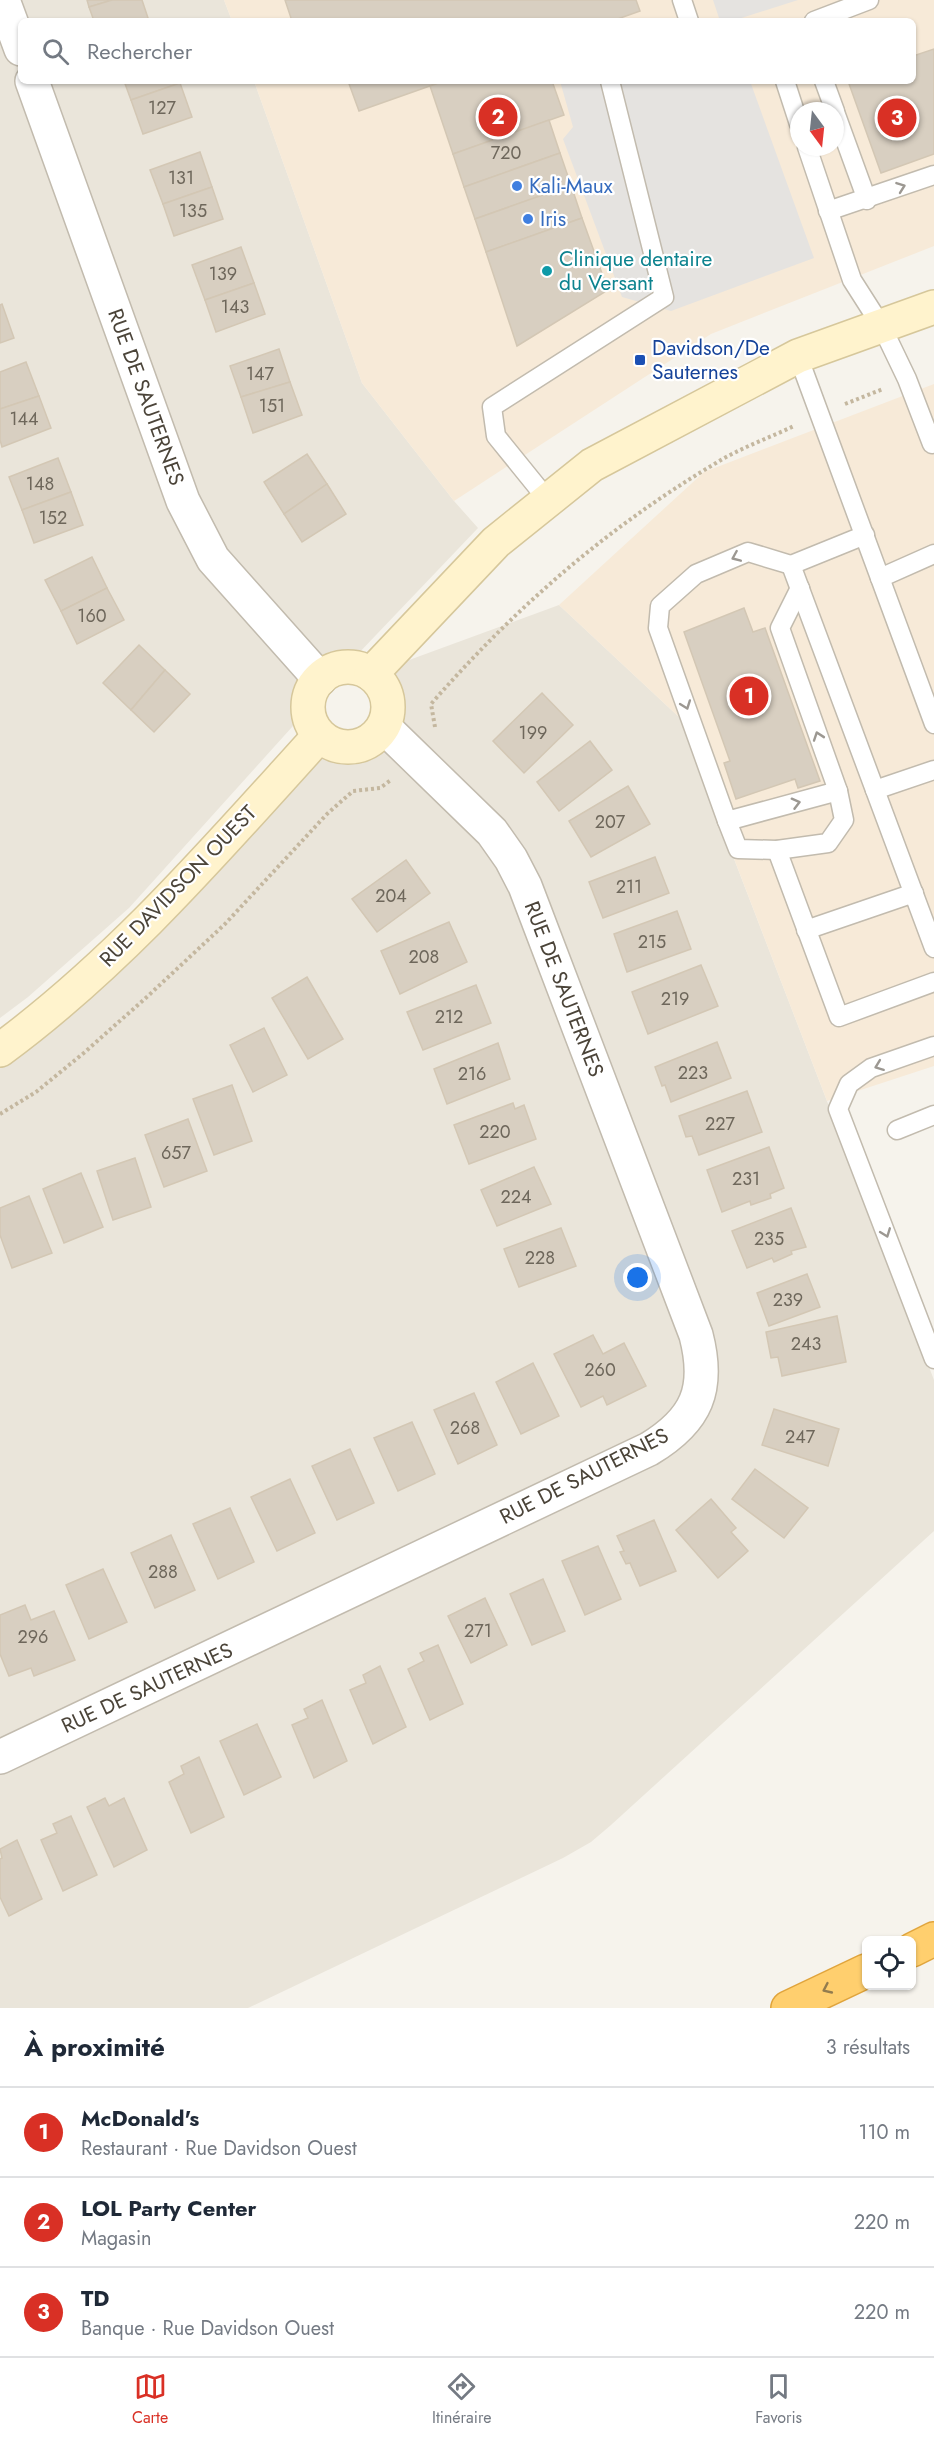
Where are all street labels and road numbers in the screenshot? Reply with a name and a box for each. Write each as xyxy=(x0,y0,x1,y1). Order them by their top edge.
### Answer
street label: RUE DE SAUTERNES xyxy=(100,305,192,489)
street label: RUE DAVIDSON OUEST xyxy=(93,798,264,974)
street label: RUE DE SAUTERNES xyxy=(517,897,611,1081)
street label: RUE DE SAUTERNES xyxy=(494,1420,674,1532)
street label: RUE DE SAUTERNES xyxy=(56,1635,238,1741)

